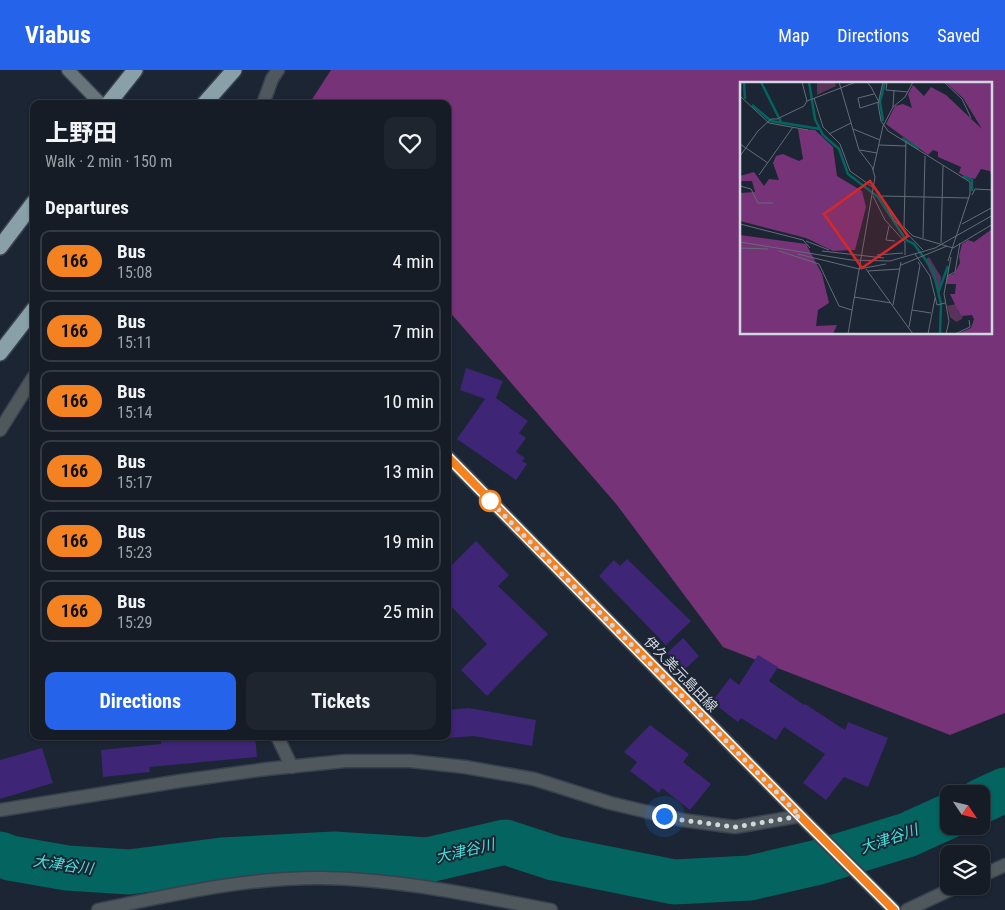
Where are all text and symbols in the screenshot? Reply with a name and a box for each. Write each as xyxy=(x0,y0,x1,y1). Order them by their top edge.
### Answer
text: Viabus xyxy=(25,21,91,49)
text: Map xyxy=(778,25,809,46)
text: Directions xyxy=(837,25,909,46)
text: Saved xyxy=(937,25,980,46)
inset map xyxy=(740,82,992,335)
button: heart xyxy=(384,117,436,169)
text: 上野田 xyxy=(45,119,117,147)
text: Walk · 2 min · 150 m xyxy=(45,152,172,171)
text: Departures xyxy=(45,196,129,219)
text: Bus xyxy=(117,240,146,263)
text: 166 xyxy=(61,250,88,271)
text: 4 min xyxy=(392,250,434,273)
text: 15:08 xyxy=(117,263,152,282)
text: Bus xyxy=(117,310,146,333)
text: 166 xyxy=(61,320,88,341)
text: 7 min xyxy=(392,320,434,343)
text: 15:11 xyxy=(117,333,152,352)
text: Bus xyxy=(117,380,146,403)
text: 166 xyxy=(61,390,88,411)
text: 10 min xyxy=(383,390,434,413)
text: 15:14 xyxy=(117,403,152,422)
text: Bus xyxy=(117,450,146,473)
text: 166 xyxy=(61,460,88,481)
text: 13 min xyxy=(383,460,434,483)
text: 15:17 xyxy=(117,473,152,492)
unlabelled marker xyxy=(479,490,501,512)
text: Bus xyxy=(117,520,146,543)
text: 166 xyxy=(61,530,88,551)
text: 19 min xyxy=(383,530,434,553)
text: 15:23 xyxy=(117,543,152,562)
text: Bus xyxy=(117,590,146,613)
text: 166 xyxy=(61,600,88,621)
text: 25 min xyxy=(383,600,434,623)
text: 15:29 xyxy=(117,613,152,632)
street label: 伊久美元島田線 xyxy=(641,633,721,715)
button: Directions xyxy=(45,672,236,730)
button: Tickets xyxy=(246,672,436,730)
north arrow xyxy=(940,785,990,835)
map controls xyxy=(940,785,990,895)
your location xyxy=(652,804,677,829)
water label: 大津谷川 xyxy=(858,820,922,857)
water label: 大津谷川 xyxy=(434,835,498,867)
button: layers xyxy=(940,845,990,895)
water label: 大津谷川 xyxy=(32,852,96,878)

